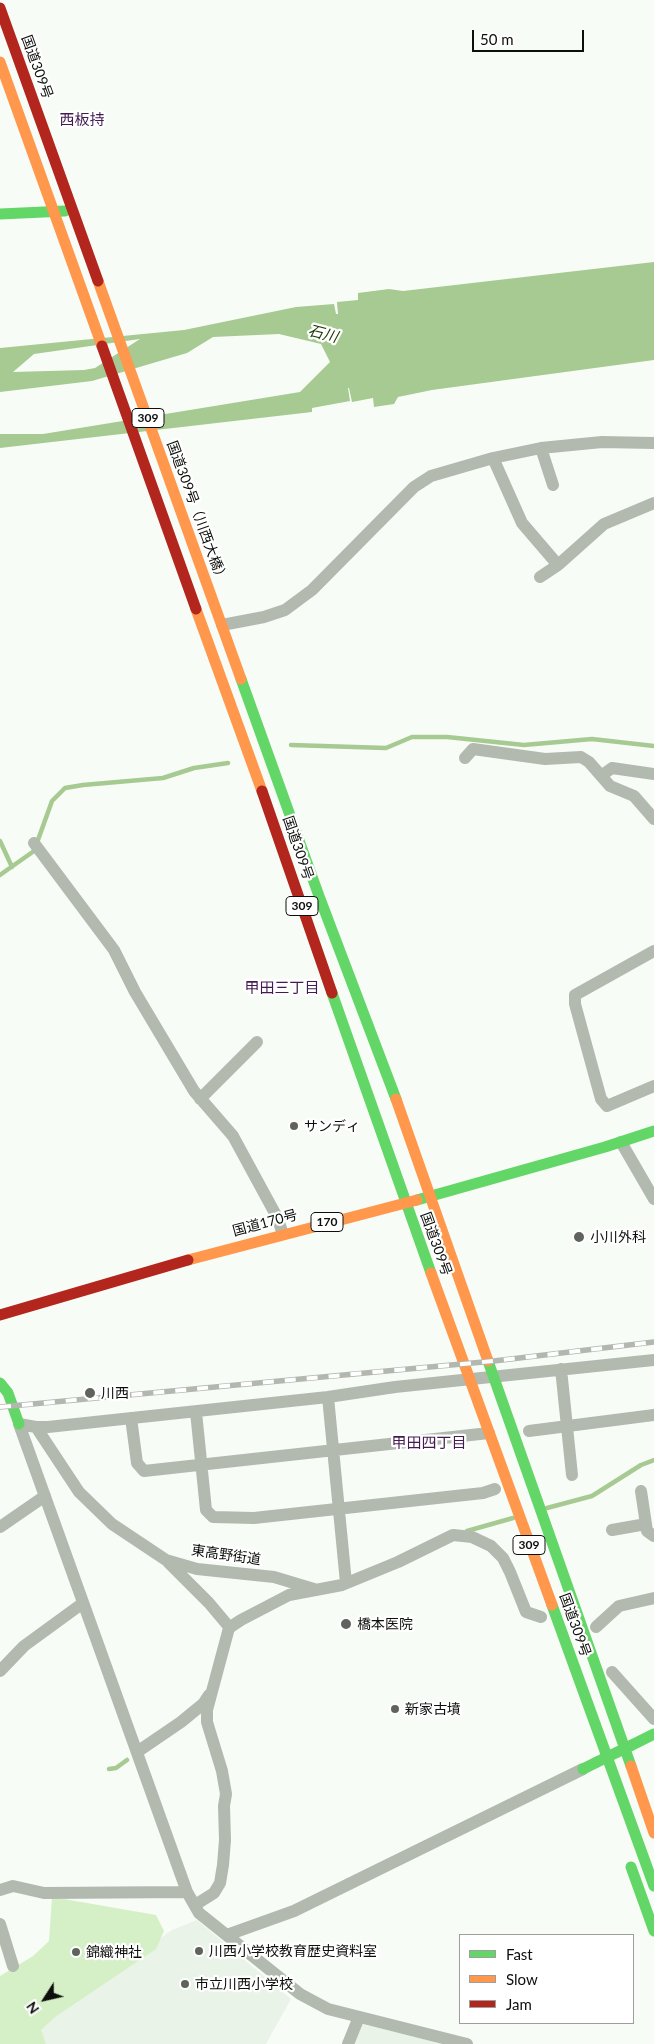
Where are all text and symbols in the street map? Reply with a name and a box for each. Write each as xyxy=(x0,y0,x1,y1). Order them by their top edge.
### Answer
scale bar xyxy=(474,20,586,52)
text: 50 m xyxy=(480,30,514,48)
street label: 国道309号 xyxy=(18,33,56,101)
district label: 西板持 xyxy=(60,111,104,129)
water label: 石川 xyxy=(306,322,340,346)
road number: 309 xyxy=(132,408,164,428)
street label: 国道309号（川西大橋） xyxy=(163,438,231,586)
street label: 国道309号 xyxy=(279,814,317,882)
road number: 309 xyxy=(286,896,318,916)
district label: 甲田三丁目 xyxy=(245,979,319,997)
place label: サンディ xyxy=(304,1118,360,1134)
marker: サンディ xyxy=(288,1120,300,1132)
street label: 国道170号 xyxy=(231,1206,299,1240)
street label: 国道309号 xyxy=(417,1210,455,1278)
road number: 170 xyxy=(311,1212,343,1232)
place label: 小川外科 xyxy=(590,1229,646,1245)
marker: 小川外科 xyxy=(572,1230,586,1244)
place label: 川西 xyxy=(101,1385,129,1401)
marker: 川西 xyxy=(83,1386,97,1400)
district label: 甲田四丁目 xyxy=(392,1434,466,1452)
road number: 309 xyxy=(513,1536,545,1554)
street label: 東高野街道 xyxy=(190,1542,262,1568)
street label: 国道309号 xyxy=(556,1591,594,1659)
place label: 橋本医院 xyxy=(357,1616,413,1632)
marker: 橋本医院 xyxy=(339,1617,353,1631)
place label: 新家古墳 xyxy=(405,1701,461,1717)
marker: 新家古墳 xyxy=(389,1703,401,1715)
legend xyxy=(459,1934,634,2024)
place label: 川西小学校教育歴史資料室 xyxy=(209,1943,377,1959)
place label: 錦織神社 xyxy=(86,1944,142,1960)
marker: 川西小学校教育歴史資料室 xyxy=(193,1945,205,1957)
text: Fast xyxy=(506,1945,533,1963)
marker: 錦織神社 xyxy=(70,1946,82,1958)
text: Slow xyxy=(506,1970,538,1988)
north arrow xyxy=(20,1974,70,2024)
place label: 市立川西小学校 xyxy=(195,1976,293,1992)
marker: 市立川西小学校 xyxy=(179,1978,191,1990)
text: Jam xyxy=(506,1995,532,2013)
text: N xyxy=(22,1999,42,2017)

